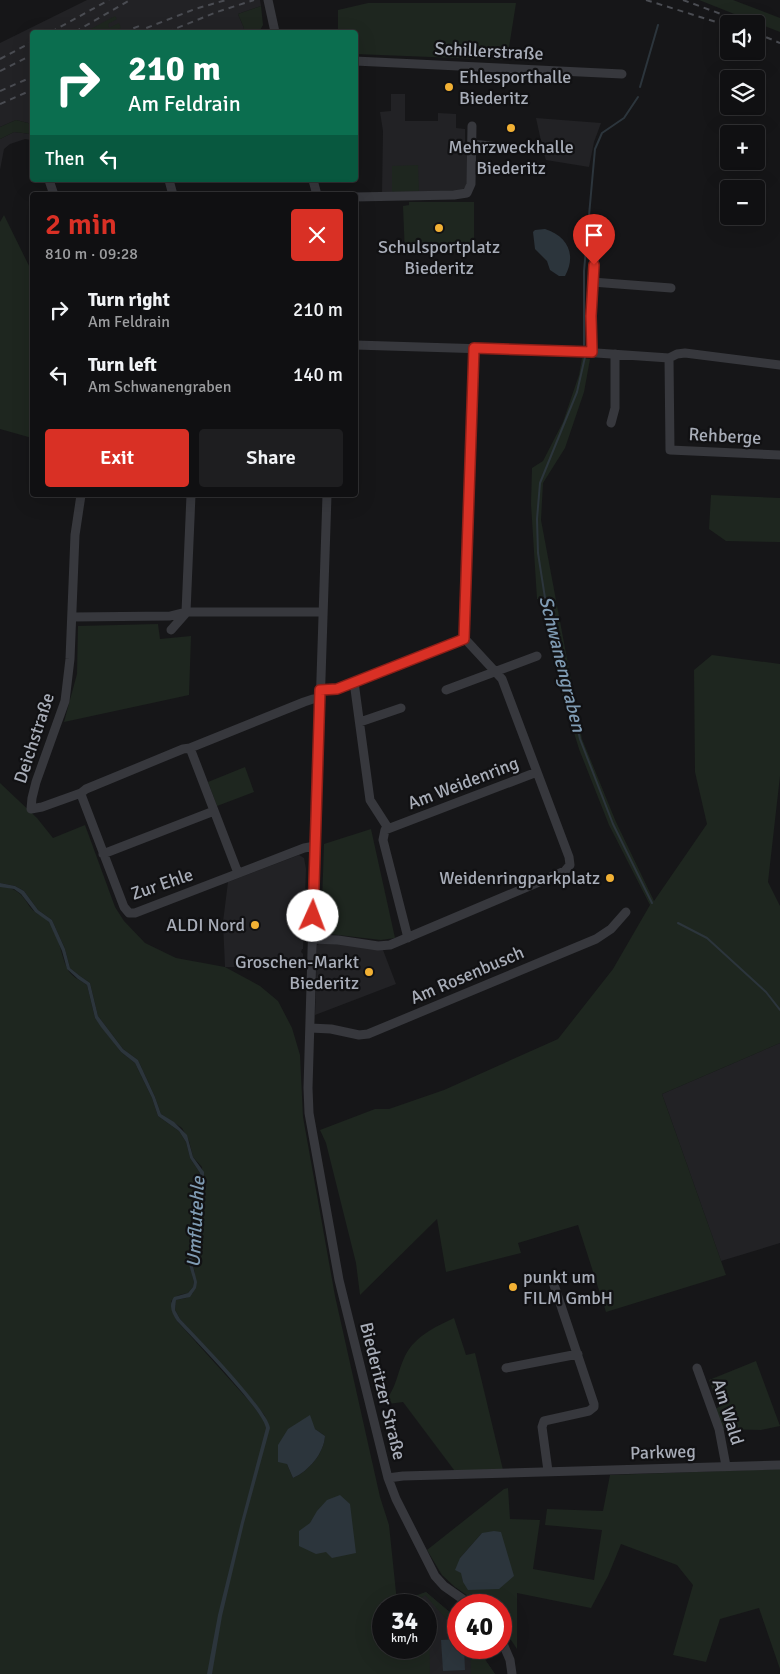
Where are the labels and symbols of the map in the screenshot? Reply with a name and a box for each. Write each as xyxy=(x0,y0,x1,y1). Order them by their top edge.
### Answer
street label: Schillerstraße xyxy=(434,37,544,65)
place label: Ehlesporthalle Biederitz xyxy=(459,66,571,109)
marker: Ehlesporthalle Biederitz xyxy=(443,81,455,93)
marker: Mehrzweckhalle Biederitz xyxy=(505,122,517,134)
place label: Mehrzweckhalle Biederitz xyxy=(448,136,574,179)
pin xyxy=(573,214,615,265)
marker: Schulsportplatz Biederitz xyxy=(433,222,445,234)
place label: Schulsportplatz Biederitz xyxy=(378,236,500,279)
street label: Rehberge xyxy=(688,423,762,449)
water label: Schwanengraben xyxy=(533,593,591,735)
street label: Deichstraße xyxy=(9,690,59,786)
street label: Am Weidenring xyxy=(404,752,522,814)
street label: Zur Ehle xyxy=(128,863,196,905)
place label: Weidenringparkplatz xyxy=(439,867,600,889)
marker: Weidenringparkplatz xyxy=(604,872,616,884)
position arrow xyxy=(286,889,338,941)
place label: ALDI Nord xyxy=(166,914,245,936)
marker: ALDI Nord xyxy=(249,919,261,931)
street label: Am Rosenbusch xyxy=(407,941,527,1009)
place label: Groschen-Markt Biederitz xyxy=(235,951,359,994)
marker: Groschen-Markt Biederitz xyxy=(363,966,375,978)
water label: Umflutehle xyxy=(182,1174,210,1268)
place label: punkt um FILM GmbH xyxy=(523,1266,613,1309)
marker: punkt um FILM GmbH xyxy=(507,1281,519,1293)
street label: Biederitzer Straße xyxy=(355,1320,411,1462)
street label: Am Wald xyxy=(708,1376,748,1448)
street label: Parkweg xyxy=(630,1440,696,1464)
speed limit sign: 40 xyxy=(447,1594,512,1659)

